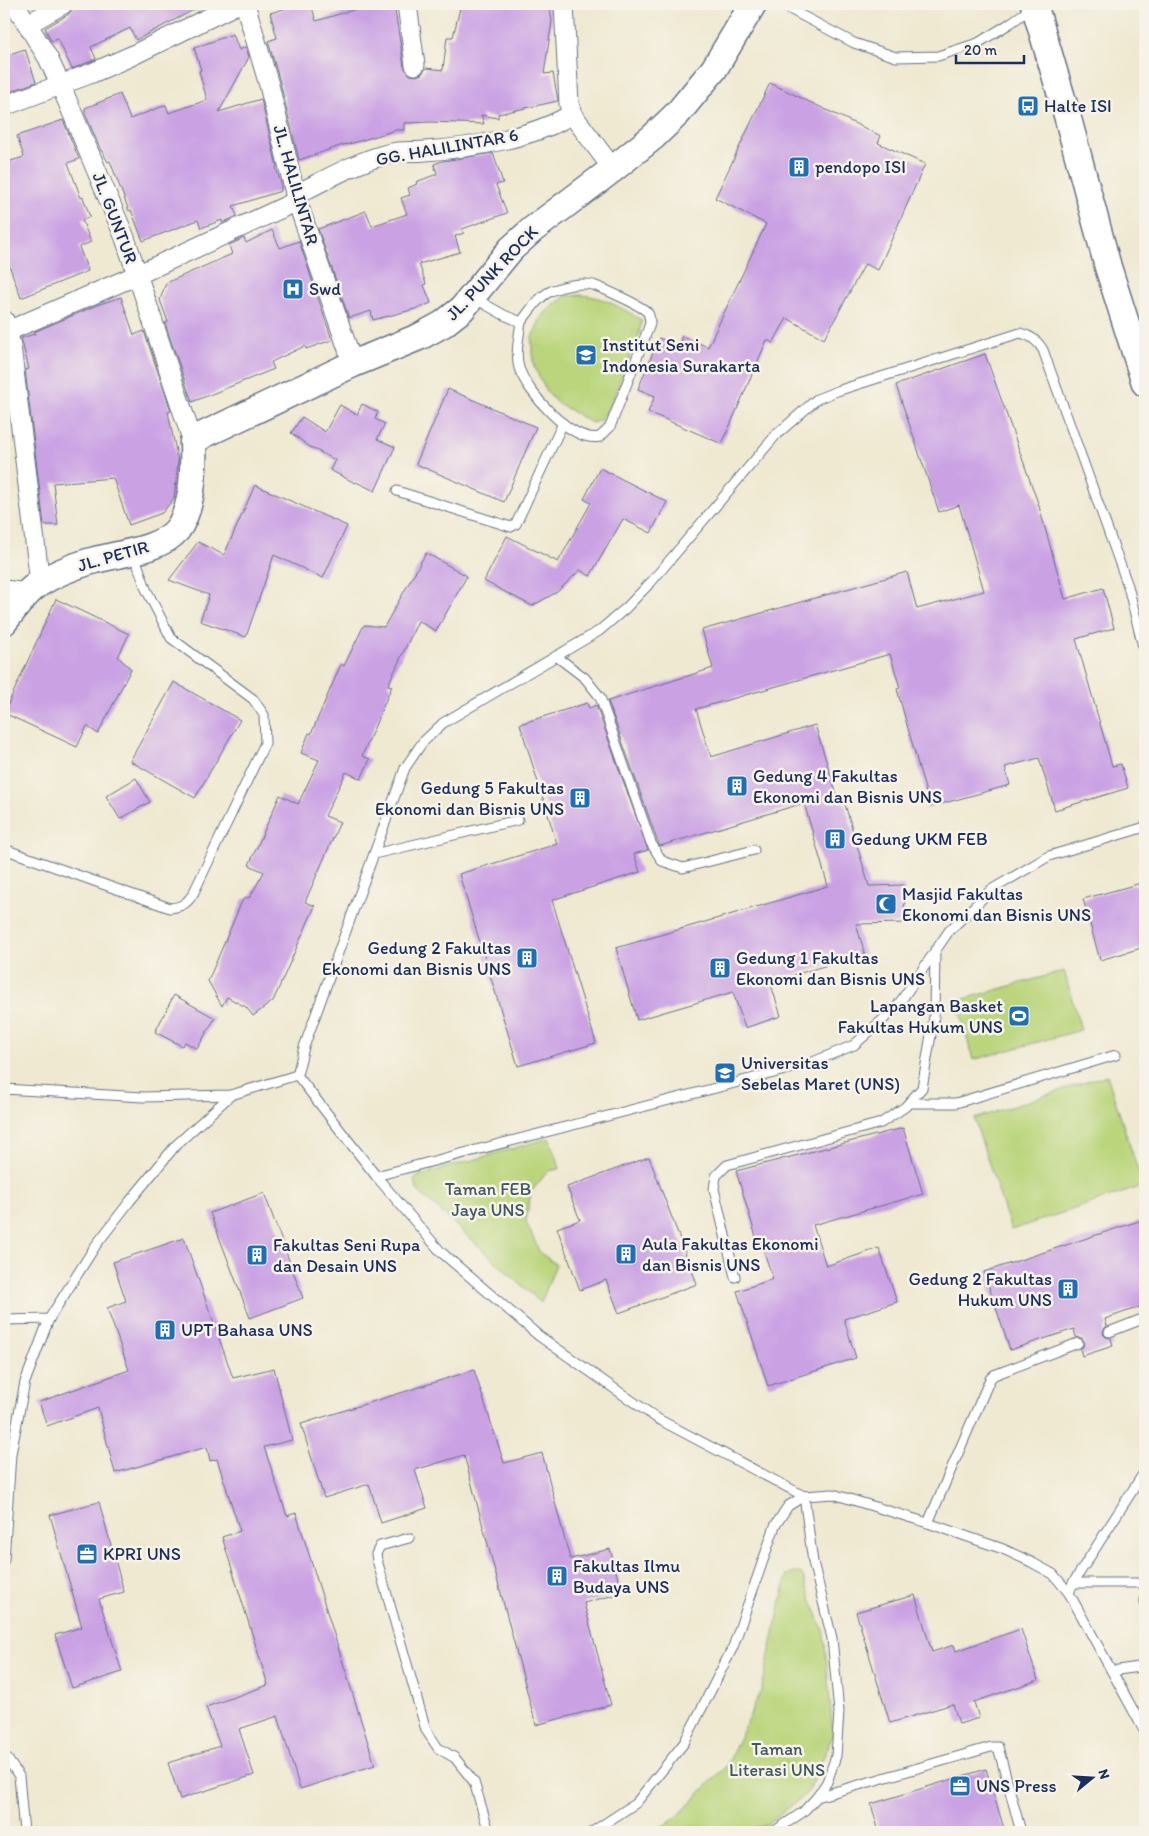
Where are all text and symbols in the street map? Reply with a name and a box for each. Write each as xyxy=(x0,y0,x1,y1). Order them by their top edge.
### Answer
scale bar xyxy=(956,32,1024,64)
text: 20 m xyxy=(964,41,998,59)
bus stop icon: Halte ISI xyxy=(1016,94,1040,118)
place label: Halte ISI xyxy=(1044,95,1112,117)
street label: JL. HALILINTAR xyxy=(268,122,324,248)
street label: GG. HALILINTAR 6 xyxy=(374,124,520,170)
building icon: pendopo ISI xyxy=(787,155,811,179)
place label: pendopo ISI xyxy=(815,156,906,178)
street label: JL. GUNTUR xyxy=(88,169,142,267)
street label: JL. PUNK ROCK xyxy=(441,221,543,325)
hospital icon: Swd xyxy=(281,277,305,301)
place label: Swd xyxy=(309,278,341,300)
place label: Institut Seni Indonesia Surakarta xyxy=(602,334,760,377)
school or university icon: Institut Seni Indonesia Surakarta xyxy=(574,343,598,367)
street label: JL. PETIR xyxy=(75,535,151,577)
place label: Gedung 4 Fakultas Ekonomi dan Bisnis UNS xyxy=(753,765,942,808)
building icon: Gedung 4 Fakultas Ekonomi dan Bisnis UNS xyxy=(725,774,749,798)
place label: Gedung 5 Fakultas Ekonomi dan Bisnis UNS xyxy=(375,777,564,820)
building icon: Gedung 5 Fakultas Ekonomi dan Bisnis UNS xyxy=(568,786,592,810)
building icon: Gedung UKM FEB xyxy=(823,827,847,851)
place label: Gedung UKM FEB xyxy=(851,828,988,850)
place label: Masjid Fakultas Ekonomi dan Bisnis UNS xyxy=(902,883,1091,926)
mosque icon: Masjid Fakultas Ekonomi dan Bisnis UNS xyxy=(874,892,898,916)
place label: Gedung 2 Fakultas Ekonomi dan Bisnis UNS xyxy=(322,937,511,980)
building icon: Gedung 2 Fakultas Ekonomi dan Bisnis UNS xyxy=(515,946,539,970)
place label: Gedung 1 Fakultas Ekonomi dan Bisnis UNS xyxy=(736,947,925,990)
building icon: Gedung 1 Fakultas Ekonomi dan Bisnis UNS xyxy=(708,956,732,980)
place label: Lapangan Basket Fakultas Hukum UNS xyxy=(838,995,1003,1038)
sports icon: Lapangan Basket Fakultas Hukum UNS xyxy=(1007,1004,1031,1028)
place label: Universitas Sebelas Maret (UNS) xyxy=(741,1052,900,1095)
school or university icon: Universitas Sebelas Maret (UNS) xyxy=(713,1061,737,1085)
park label: Taman FEB Jaya UNS xyxy=(445,1178,531,1221)
place label: Aula Fakultas Ekonomi dan Bisnis UNS xyxy=(642,1233,819,1276)
place label: Fakultas Seni Rupa dan Desain UNS xyxy=(273,1234,421,1277)
building icon: Aula Fakultas Ekonomi dan Bisnis UNS xyxy=(614,1242,638,1266)
building icon: Fakultas Seni Rupa dan Desain UNS xyxy=(245,1243,269,1267)
place label: Gedung 2 Fakultas Hukum UNS xyxy=(908,1268,1052,1311)
building icon: Gedung 2 Fakultas Hukum UNS xyxy=(1056,1277,1080,1301)
building icon: UPT Bahasa UNS xyxy=(153,1318,177,1342)
place label: UPT Bahasa UNS xyxy=(181,1319,313,1341)
office icon: KPRI UNS xyxy=(75,1542,99,1566)
place label: KPRI UNS xyxy=(103,1543,181,1565)
place label: Fakultas Ilmu Budaya UNS xyxy=(573,1555,680,1598)
building icon: Fakultas Ilmu Budaya UNS xyxy=(545,1564,569,1588)
park label: Taman Literasi UNS xyxy=(729,1738,825,1781)
north arrow xyxy=(1066,1754,1116,1804)
text: N xyxy=(1094,1767,1113,1781)
office icon: UNS Press xyxy=(948,1774,972,1798)
place label: UNS Press xyxy=(976,1775,1057,1797)

